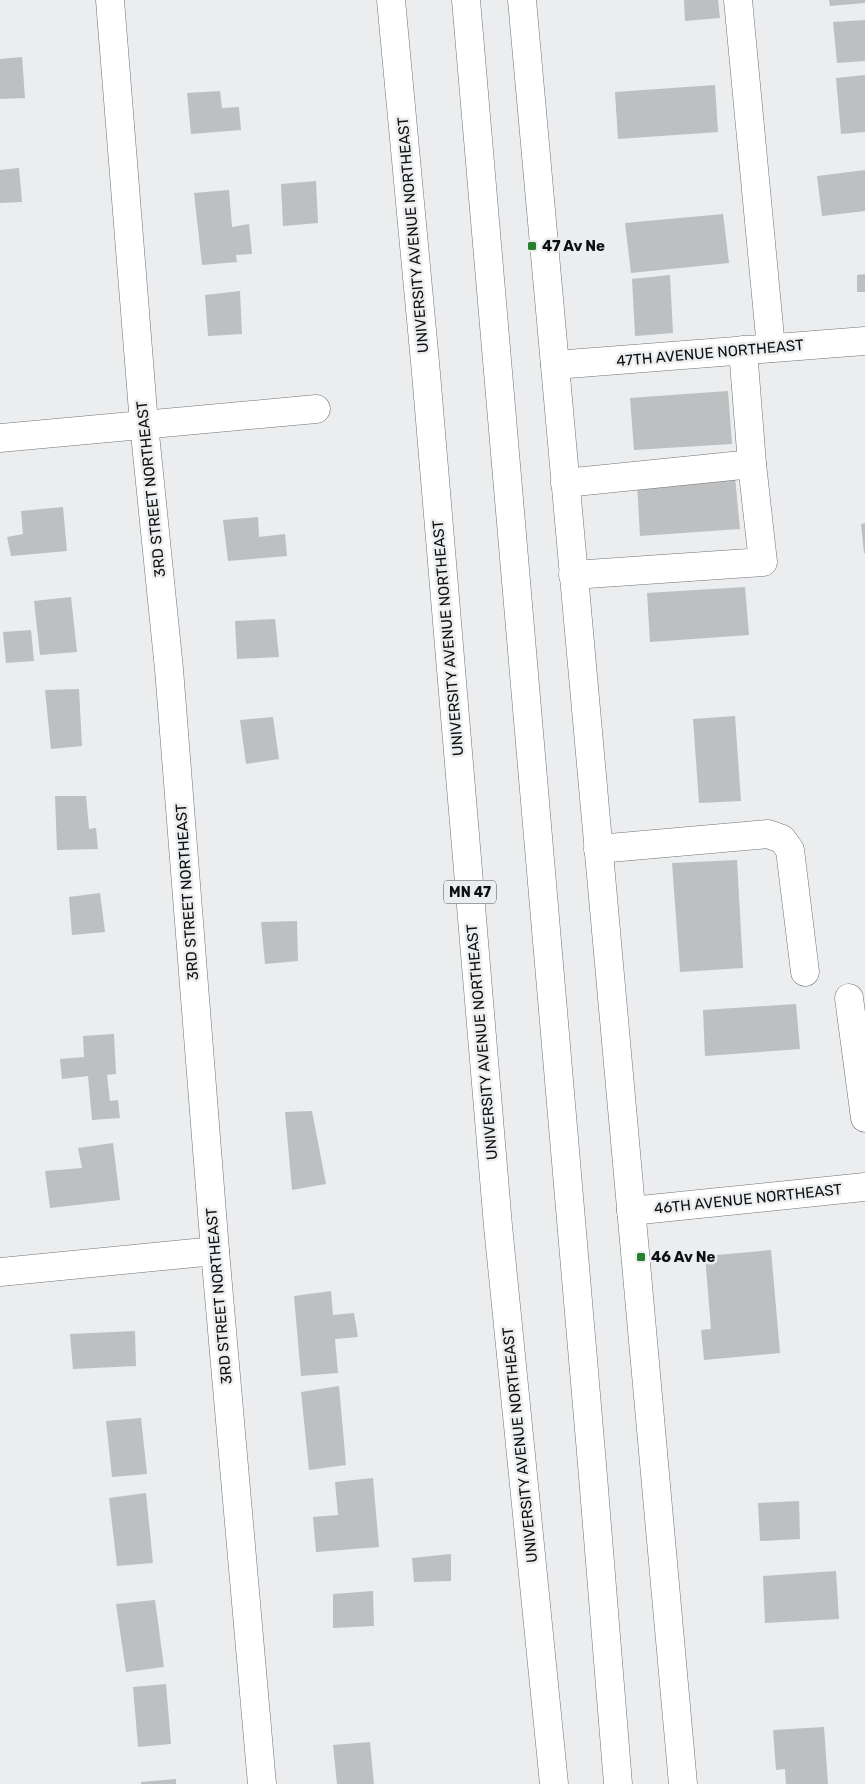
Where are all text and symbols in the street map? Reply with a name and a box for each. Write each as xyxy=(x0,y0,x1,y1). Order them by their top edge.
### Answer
street label: UNIVERSITY AVENUE NORTHEAST xyxy=(394,116,432,354)
place label: 47 Av Ne xyxy=(542,237,605,255)
marker: 47 Av Ne xyxy=(526,240,538,252)
street label: 47TH AVENUE NORTHEAST xyxy=(616,336,805,370)
street label: 3RD STREET NORTHEAST xyxy=(133,400,169,578)
street label: UNIVERSITY AVENUE NORTHEAST xyxy=(429,519,467,757)
street label: 3RD STREET NORTHEAST xyxy=(172,803,202,981)
road number: MN 47 xyxy=(444,880,496,904)
street label: UNIVERSITY AVENUE NORTHEAST xyxy=(463,923,501,1161)
street label: 46TH AVENUE NORTHEAST xyxy=(653,1180,843,1218)
street label: 3RD STREET NORTHEAST xyxy=(202,1207,236,1385)
place label: 46 Av Ne xyxy=(651,1248,716,1266)
marker: 46 Av Ne xyxy=(635,1251,647,1263)
street label: UNIVERSITY AVENUE NORTHEAST xyxy=(499,1326,541,1564)

